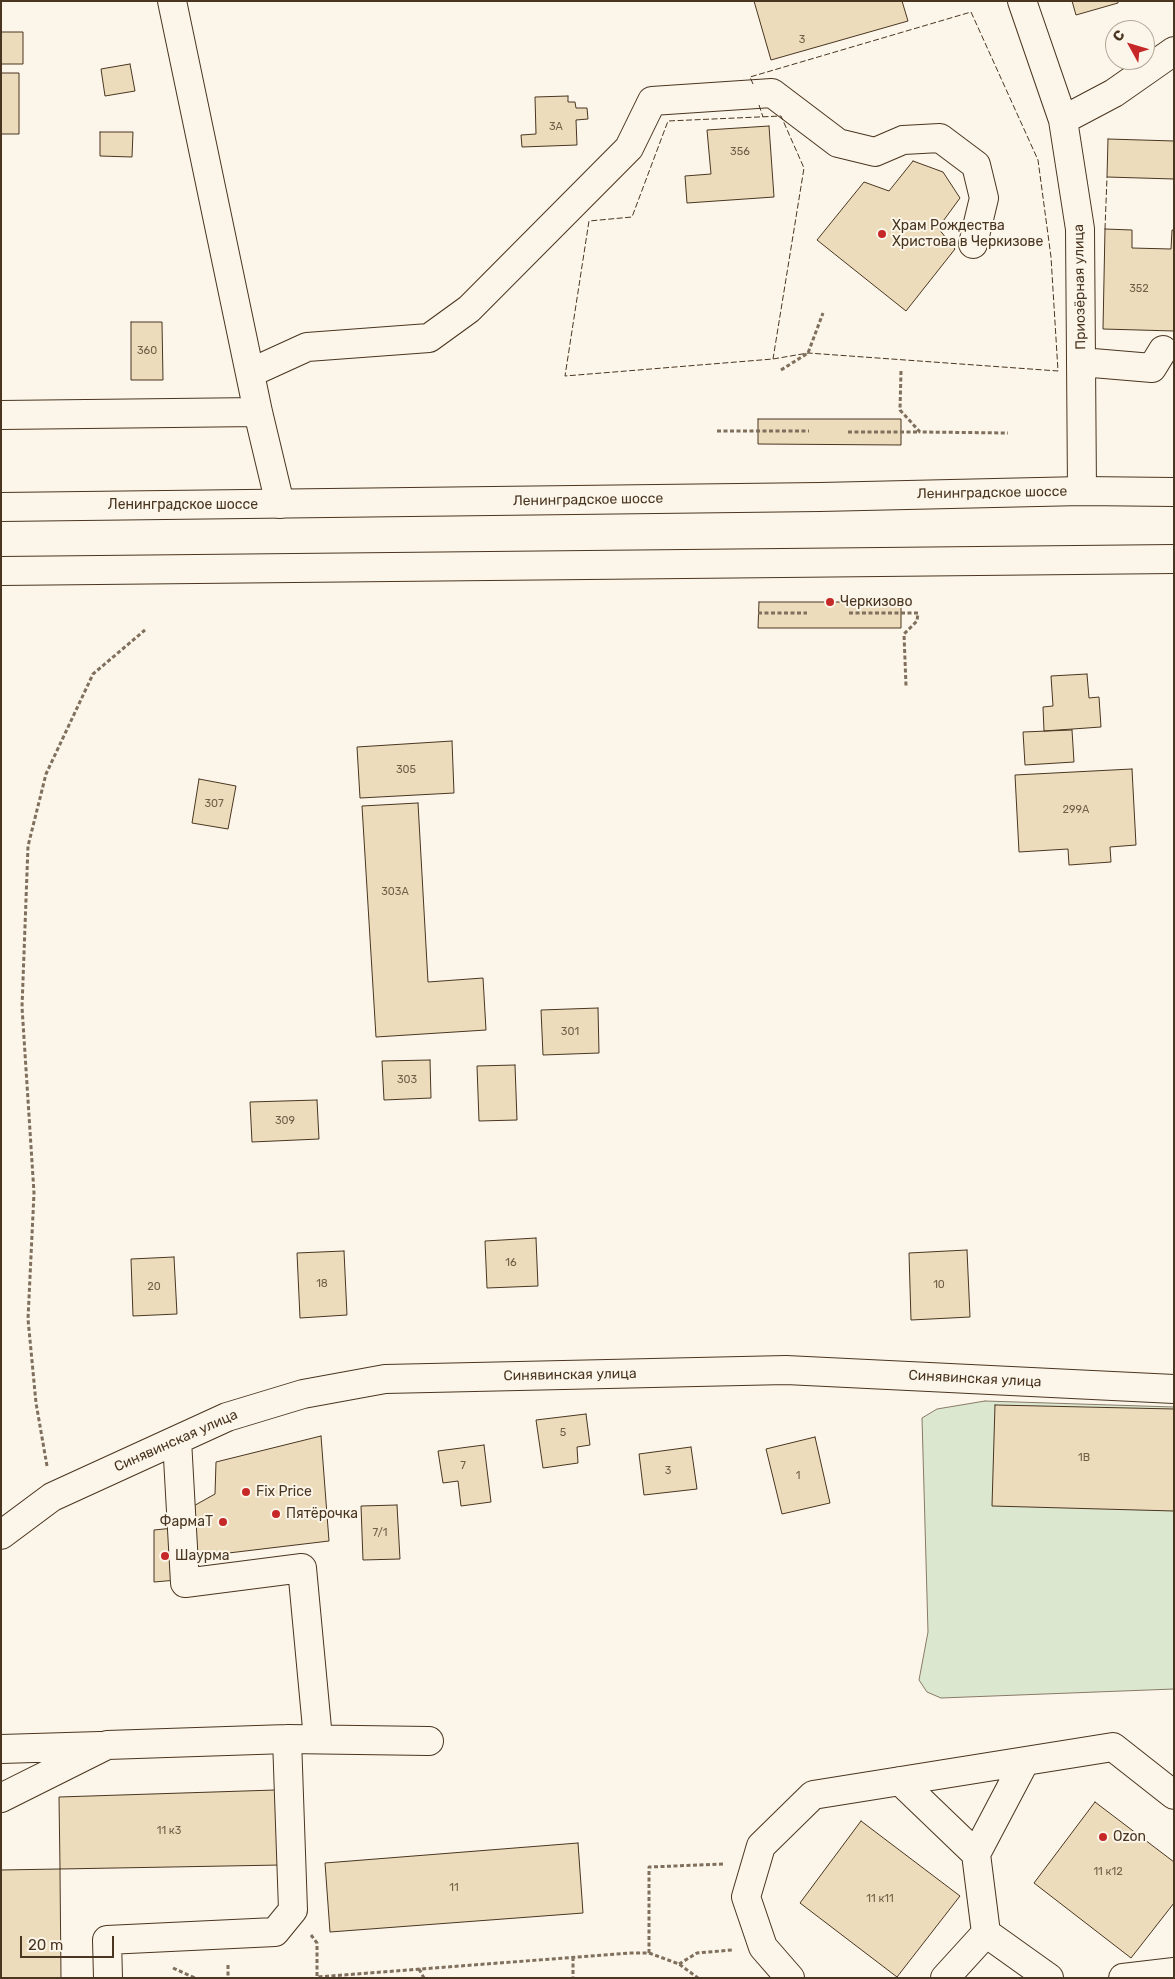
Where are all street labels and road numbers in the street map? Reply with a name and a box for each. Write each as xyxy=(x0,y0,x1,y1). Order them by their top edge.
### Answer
street label: Приозёрная улица xyxy=(1071,224,1089,350)
street label: Ленинградское шоссе xyxy=(917,483,1067,503)
street label: Ленинградское шоссе xyxy=(513,490,663,510)
street label: Ленинградское шоссе xyxy=(108,497,258,513)
street label: Синявинская улица xyxy=(503,1365,637,1385)
street label: Синявинская улица xyxy=(908,1367,1042,1391)
street label: Синявинская улица xyxy=(112,1406,240,1476)

